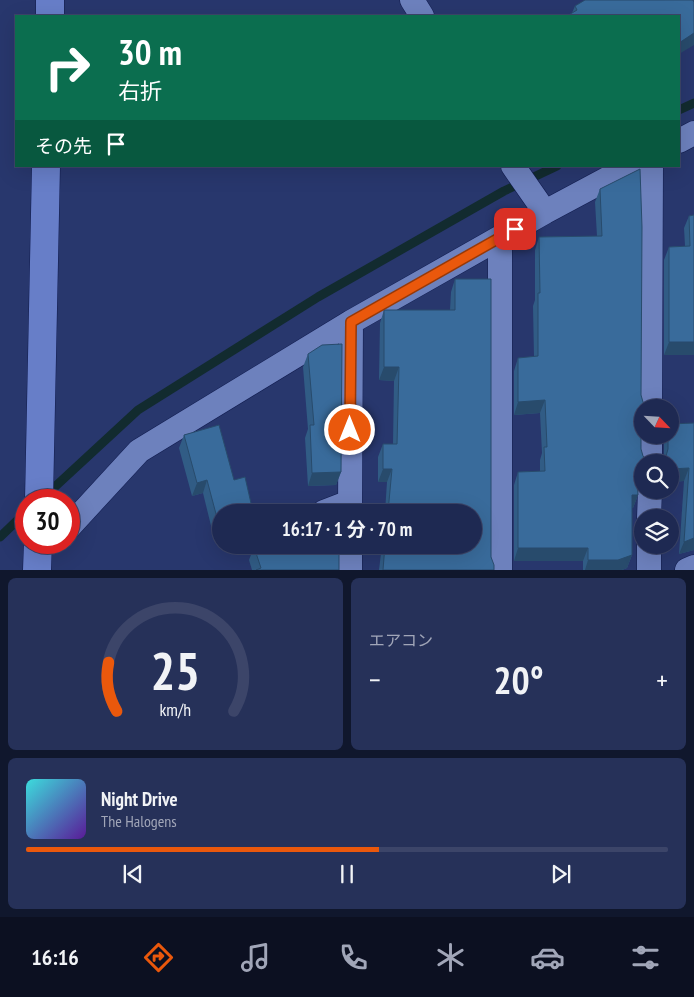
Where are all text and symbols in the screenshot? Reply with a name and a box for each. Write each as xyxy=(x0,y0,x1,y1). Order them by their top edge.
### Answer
text: 30 m xyxy=(118,29,182,75)
icon: right xyxy=(35,35,100,100)
text: 右折 xyxy=(118,77,162,105)
icon: arrive xyxy=(102,130,130,158)
text: その先 xyxy=(35,134,92,158)
pin xyxy=(494,208,536,250)
icon: arrive xyxy=(501,215,529,243)
north arrow xyxy=(634,399,679,444)
map controls xyxy=(634,399,679,554)
position arrow xyxy=(323,403,375,455)
button: search xyxy=(634,454,679,499)
speed limit sign: 30 xyxy=(15,489,80,554)
button: layers xyxy=(634,509,679,554)
text: 16:17 · 1 分 · 70 m xyxy=(282,517,412,541)
text: エアコン xyxy=(369,630,433,650)
text: 25 xyxy=(151,637,200,704)
text: 20° xyxy=(493,655,544,704)
text: − xyxy=(369,661,381,698)
text: + xyxy=(656,661,668,698)
text: km/h xyxy=(160,698,191,721)
text: Night Drive xyxy=(101,787,178,811)
text: The Halogens xyxy=(101,811,177,831)
icon: previous xyxy=(119,860,147,888)
icon: pause xyxy=(333,860,361,888)
icon: next xyxy=(547,860,575,888)
icon: directions xyxy=(141,940,176,975)
icon: music xyxy=(238,940,273,975)
icon: phone xyxy=(336,940,371,975)
icon: climate xyxy=(433,940,468,975)
icon: car xyxy=(530,940,565,975)
icon: filters xyxy=(628,940,663,975)
text: 16:16 xyxy=(31,943,79,971)

